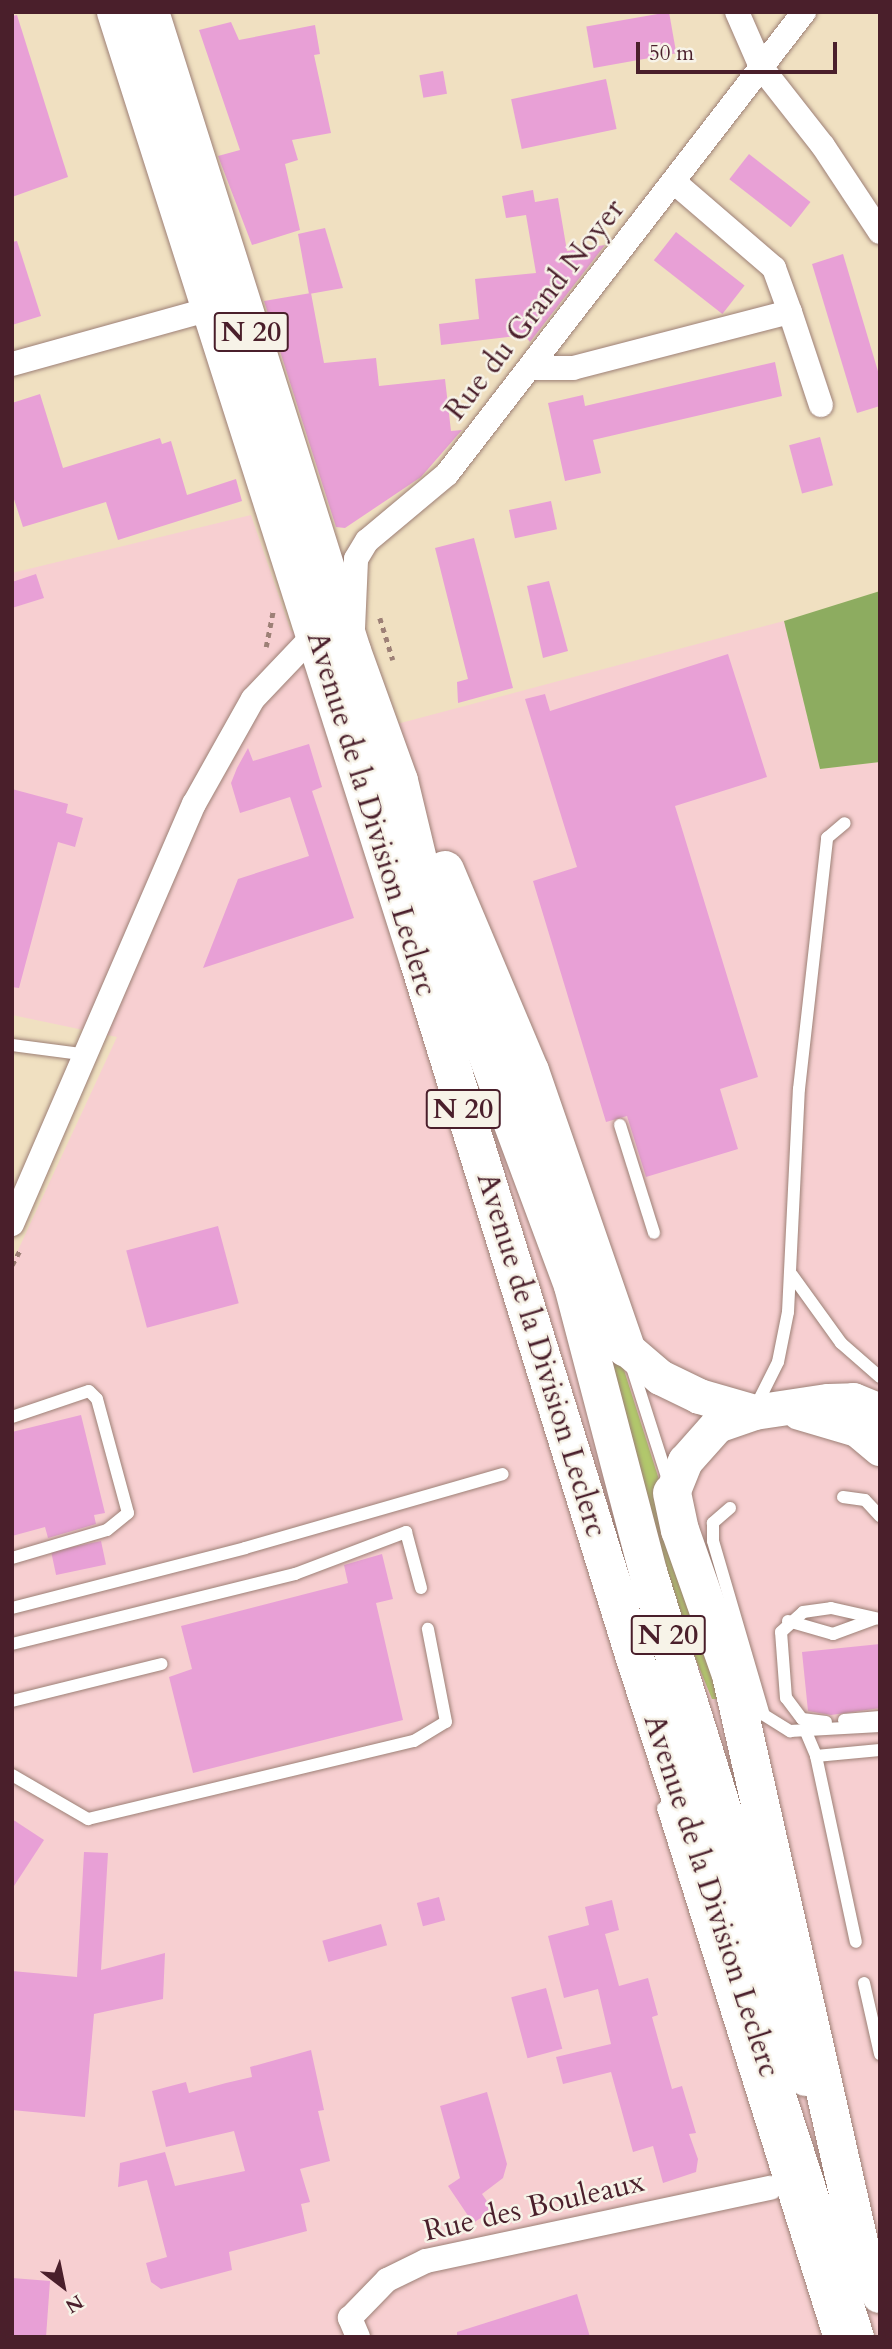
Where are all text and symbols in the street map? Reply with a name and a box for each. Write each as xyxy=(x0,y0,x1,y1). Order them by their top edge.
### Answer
scale bar xyxy=(640,28,841,72)
text: 50 m xyxy=(649,39,694,68)
street label: Rue du Grand Noyer xyxy=(438,192,632,428)
road number: N 20 xyxy=(212,308,290,356)
street label: Avenue de la Division Leclerc xyxy=(298,627,444,1001)
road number: N 20 xyxy=(424,1084,502,1134)
street label: Avenue de la Division Leclerc xyxy=(468,1168,614,1542)
road number: N 20 xyxy=(630,1610,706,1660)
street label: Avenue de la Division Leclerc xyxy=(635,1710,787,2082)
street label: Rue des Bouleaux xyxy=(420,2164,648,2250)
north arrow xyxy=(28,2251,98,2321)
text: N xyxy=(60,2288,88,2319)

